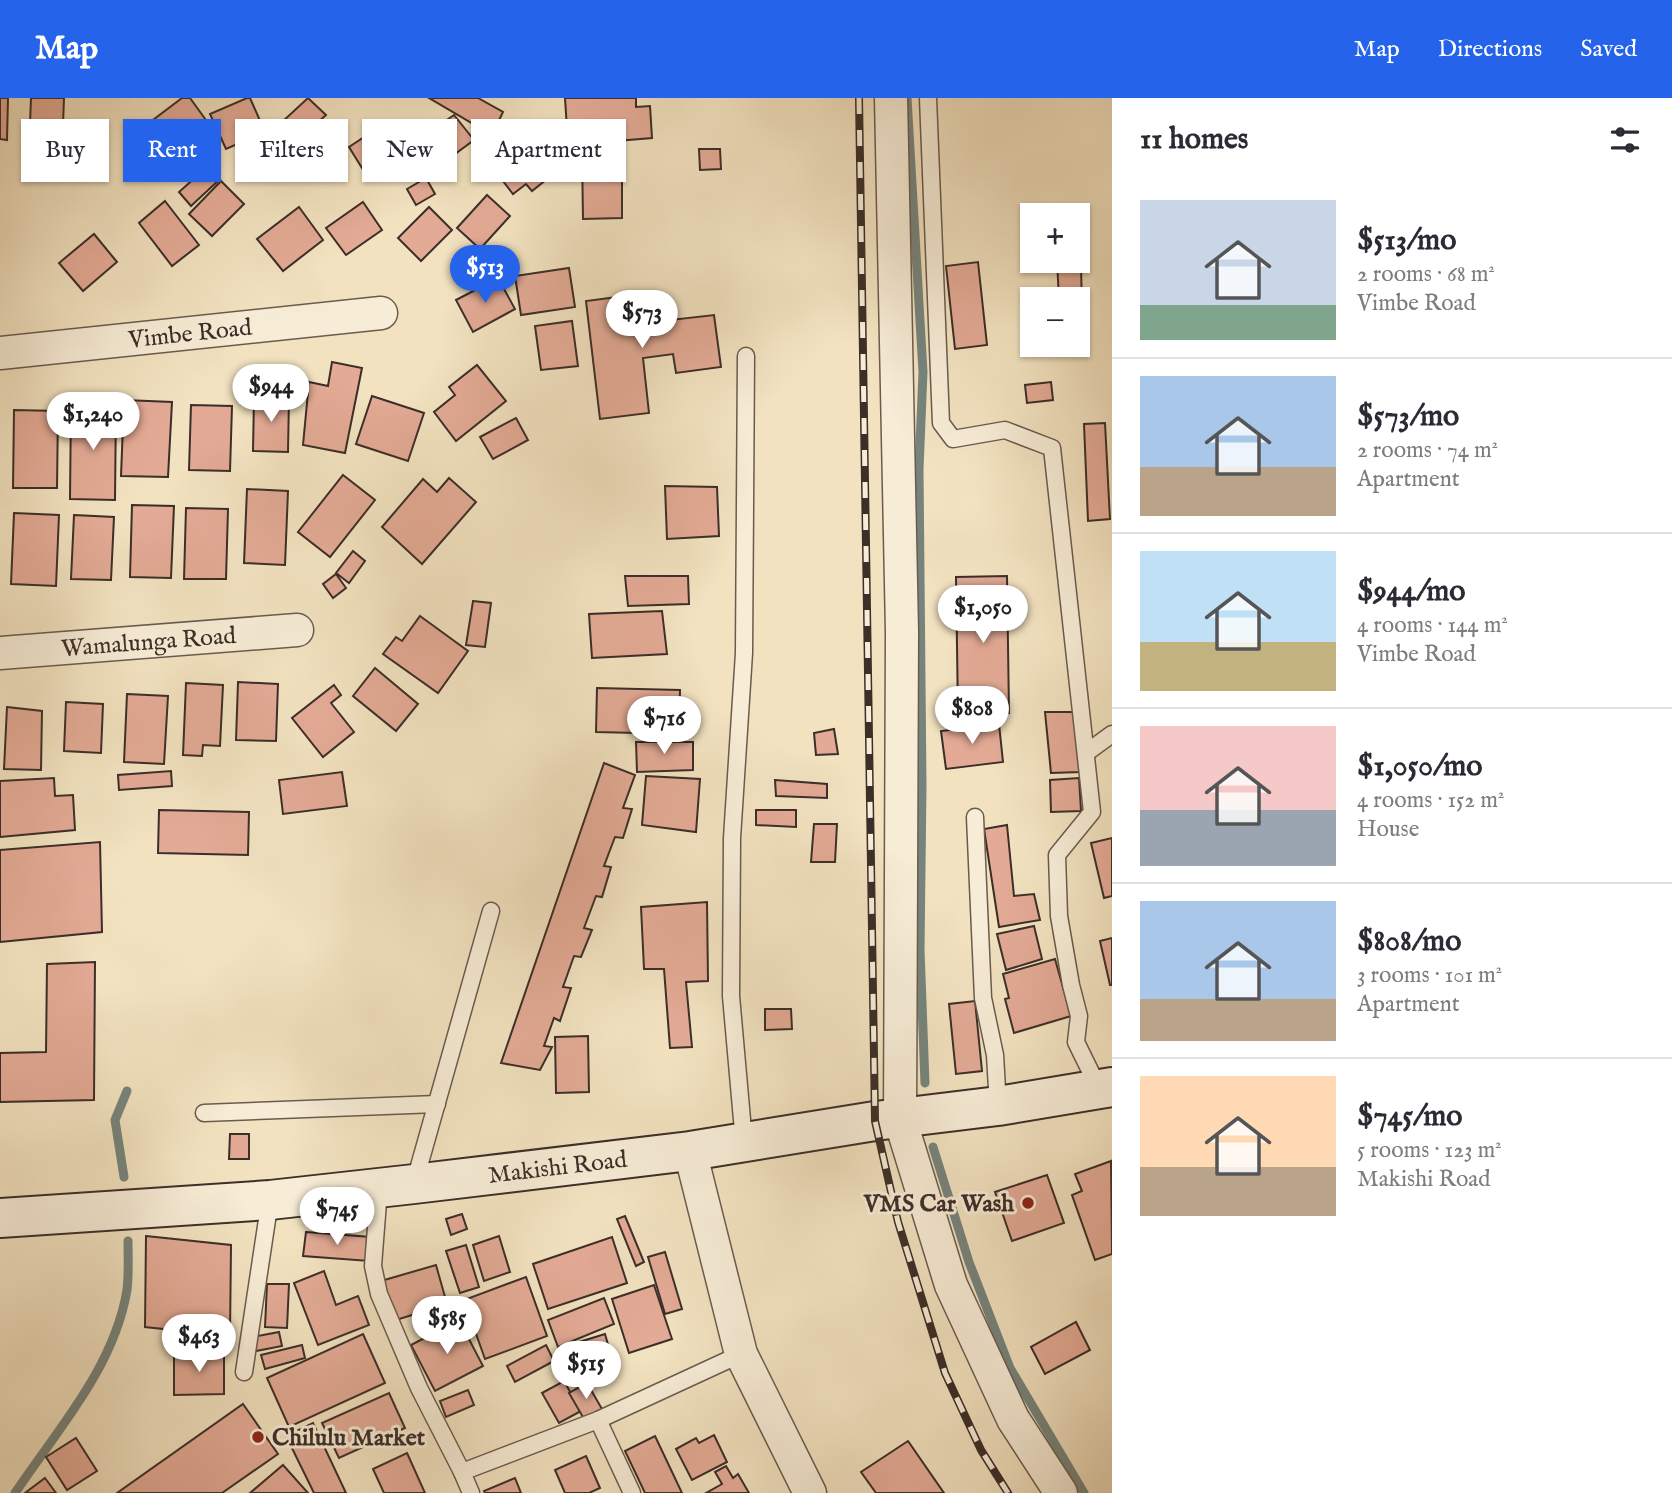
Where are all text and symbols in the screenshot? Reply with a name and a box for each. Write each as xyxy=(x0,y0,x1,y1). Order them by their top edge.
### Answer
text: Map xyxy=(35,28,98,70)
text: Map xyxy=(1354,34,1400,65)
text: Directions xyxy=(1438,34,1542,65)
text: Saved xyxy=(1580,34,1637,65)
chip: Buy xyxy=(21,119,109,182)
chip: Rent xyxy=(123,119,221,182)
chip: Filters xyxy=(235,119,348,182)
chip: New xyxy=(362,119,457,182)
chip: Apartment xyxy=(471,119,626,182)
text: 11 homes xyxy=(1140,121,1248,159)
icon: filters xyxy=(1606,121,1644,159)
map controls xyxy=(1020,203,1090,357)
button: + xyxy=(1020,203,1090,273)
text: $513/mo xyxy=(1357,222,1456,260)
icon: home xyxy=(1196,228,1280,312)
pin: $513 xyxy=(444,246,526,305)
text: $513 xyxy=(466,253,504,282)
text: 2 rooms · 68 m² xyxy=(1357,260,1495,289)
button: − xyxy=(1020,287,1090,357)
text: Vimbe Road xyxy=(1357,289,1476,318)
pin: $573 xyxy=(601,290,683,350)
text: $573 xyxy=(622,298,662,327)
street label: Vimbe Road xyxy=(126,313,254,357)
pin: $944 xyxy=(230,364,312,424)
text: $944 xyxy=(248,372,294,401)
pin: $1,240 xyxy=(36,392,150,452)
text: $573/mo xyxy=(1357,398,1459,436)
text: $1,240 xyxy=(63,400,123,429)
icon: home xyxy=(1196,404,1280,488)
text: 2 rooms · 74 m² xyxy=(1357,436,1498,465)
text: Apartment xyxy=(1357,465,1460,494)
text: $944/mo xyxy=(1357,573,1465,611)
icon: home xyxy=(1196,579,1280,663)
pin: $1,050 xyxy=(926,586,1040,645)
text: $1,050 xyxy=(954,593,1012,622)
text: 4 rooms · 144 m² xyxy=(1357,611,1508,640)
street label: Wamalunga Road xyxy=(60,621,237,665)
text: Vimbe Road xyxy=(1357,640,1476,669)
pin: $808 xyxy=(931,686,1013,746)
text: $808 xyxy=(951,694,993,723)
pin: $716 xyxy=(623,696,705,756)
text: $716 xyxy=(643,704,685,733)
text: $1,050/mo xyxy=(1357,748,1482,786)
icon: home xyxy=(1196,754,1280,838)
text: 4 rooms · 152 m² xyxy=(1357,786,1504,815)
text: House xyxy=(1357,815,1419,844)
text: $808/mo xyxy=(1357,923,1461,961)
icon: home xyxy=(1196,929,1280,1013)
text: 3 rooms · 101 m² xyxy=(1357,961,1502,990)
text: Apartment xyxy=(1357,990,1460,1019)
text: $745/mo xyxy=(1357,1098,1462,1136)
icon: home xyxy=(1196,1104,1280,1188)
text: 5 rooms · 123 m² xyxy=(1357,1136,1502,1165)
street label: Makishi Road xyxy=(487,1145,629,1192)
text: Makishi Road xyxy=(1357,1165,1491,1194)
pin: $745 xyxy=(296,1188,378,1247)
place label: VMS Car Wash xyxy=(863,1189,1014,1220)
text: $745 xyxy=(316,1195,358,1224)
marker: VMS Car Wash xyxy=(1020,1195,1036,1211)
pin: $585 xyxy=(406,1296,488,1356)
text: $585 xyxy=(428,1304,466,1333)
pin: $463 xyxy=(158,1314,240,1374)
text: $463 xyxy=(178,1322,220,1351)
pin: $515 xyxy=(545,1342,627,1401)
text: $515 xyxy=(567,1349,605,1378)
place label: Chilulu Market xyxy=(272,1423,426,1454)
marker: Chilulu Market xyxy=(250,1429,266,1445)

